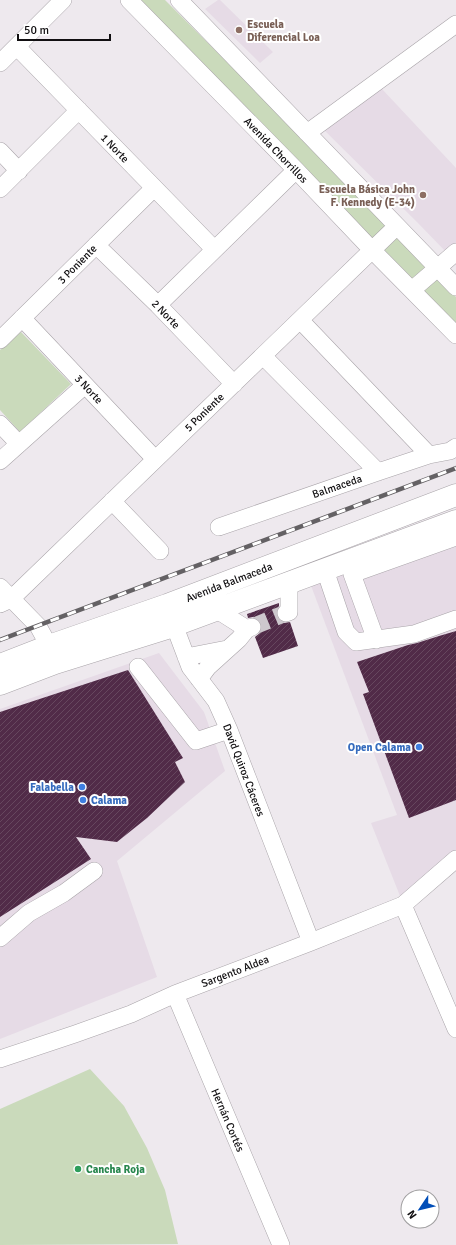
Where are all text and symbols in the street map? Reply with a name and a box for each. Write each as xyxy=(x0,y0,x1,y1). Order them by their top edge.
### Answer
scale bar xyxy=(18,16,110,42)
place label: Escuela Diferencial Loa xyxy=(247,18,320,44)
text: 50 m xyxy=(24,23,49,38)
marker: Escuela Diferencial Loa xyxy=(234,25,244,35)
street label: Avenida Chorrillos xyxy=(241,115,310,186)
street label: 1 Norte xyxy=(98,131,132,165)
place label: Escuela Básica John F. Kennedy (E-34) xyxy=(319,183,415,209)
marker: Escuela Básica John F. Kennedy (E-34) xyxy=(418,190,428,200)
street label: 3 Poniente xyxy=(55,242,100,287)
street label: 2 Norte xyxy=(149,297,183,331)
street label: 3 Norte xyxy=(72,372,105,407)
street label: 5 Poniente xyxy=(182,390,227,434)
street label: Balmaceda xyxy=(311,472,364,501)
street label: Avenida Balmaceda xyxy=(184,560,275,605)
street label: David Quiroz Cáceres xyxy=(220,722,267,819)
place label: Open Calama xyxy=(348,741,411,754)
marker: Open Calama xyxy=(414,742,424,752)
place label: Falabella xyxy=(30,781,74,794)
marker: Falabella xyxy=(77,782,87,792)
place label: Calama xyxy=(91,794,127,807)
marker: Calama xyxy=(78,795,88,805)
street label: Sargento Aldea xyxy=(199,952,271,990)
street label: Hernán Cortés xyxy=(208,1087,247,1154)
place label: Cancha Roja xyxy=(86,1163,145,1176)
marker: Cancha Roja xyxy=(73,1164,83,1174)
north arrow xyxy=(400,1189,440,1229)
text: N xyxy=(405,1208,420,1221)

